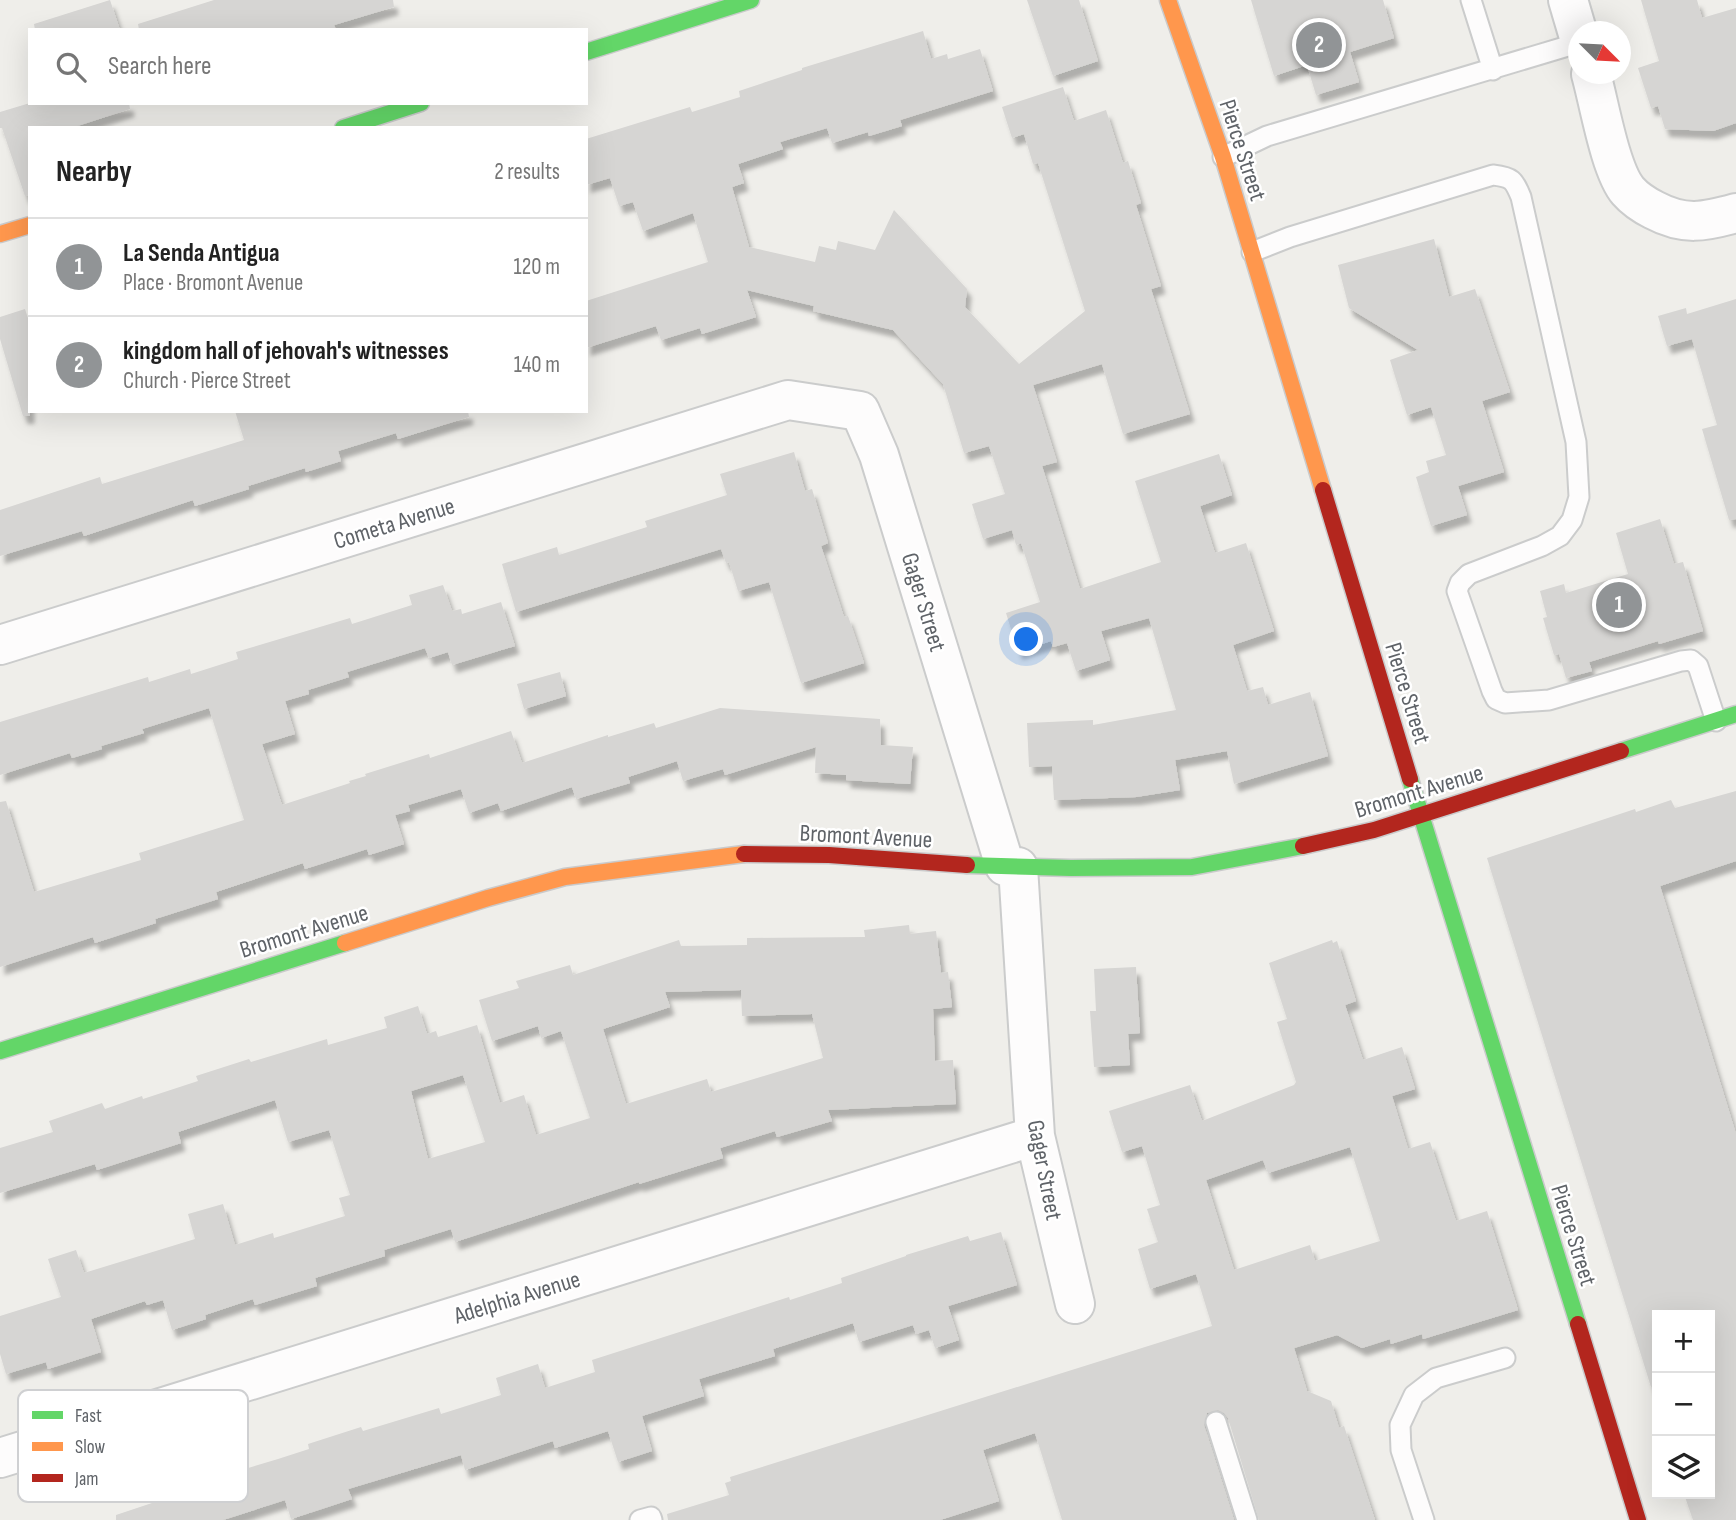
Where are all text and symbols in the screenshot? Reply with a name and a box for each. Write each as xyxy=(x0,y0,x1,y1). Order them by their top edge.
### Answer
pin: 2 xyxy=(1296,19,1342,71)
north arrow xyxy=(1568,21,1631,84)
search box xyxy=(28,28,588,105)
icon: search xyxy=(52,48,90,86)
text: Search here xyxy=(108,51,211,82)
street label: Pierce Street xyxy=(1213,96,1272,204)
text: Nearby xyxy=(56,154,132,190)
text: 2 results xyxy=(494,158,560,186)
text: La Senda Antigua xyxy=(123,238,280,269)
text: 1 xyxy=(74,253,84,281)
text: 120 m xyxy=(514,253,560,281)
text: Place · Bromont Avenue xyxy=(123,269,303,297)
text: kingdom hall of jehovah's witnesses xyxy=(123,336,449,367)
text: 2 xyxy=(74,351,84,379)
text: 140 m xyxy=(514,351,560,379)
text: Church · Pierce Street xyxy=(123,367,291,395)
street label: Cometa Avenue xyxy=(330,491,458,556)
street label: Gager Street xyxy=(895,549,952,655)
pin: 1 xyxy=(1596,579,1642,631)
your location xyxy=(1009,622,1043,656)
street label: Pierce Street xyxy=(1378,639,1437,747)
street label: Bromont Avenue xyxy=(1351,758,1487,825)
street label: Bromont Avenue xyxy=(799,819,933,854)
street label: Bromont Avenue xyxy=(236,898,372,965)
street label: Gager Street xyxy=(1021,1117,1068,1223)
street label: Pierce Street xyxy=(1544,1181,1603,1289)
street label: Adelphia Avenue xyxy=(450,1265,584,1331)
map controls xyxy=(1652,1310,1715,1499)
button: + xyxy=(1652,1310,1715,1373)
button: − xyxy=(1652,1373,1715,1436)
legend xyxy=(18,1390,248,1502)
text: Fast xyxy=(75,1405,102,1428)
text: Slow xyxy=(75,1436,105,1459)
button: layers xyxy=(1652,1436,1715,1499)
text: Jam xyxy=(74,1468,98,1491)

